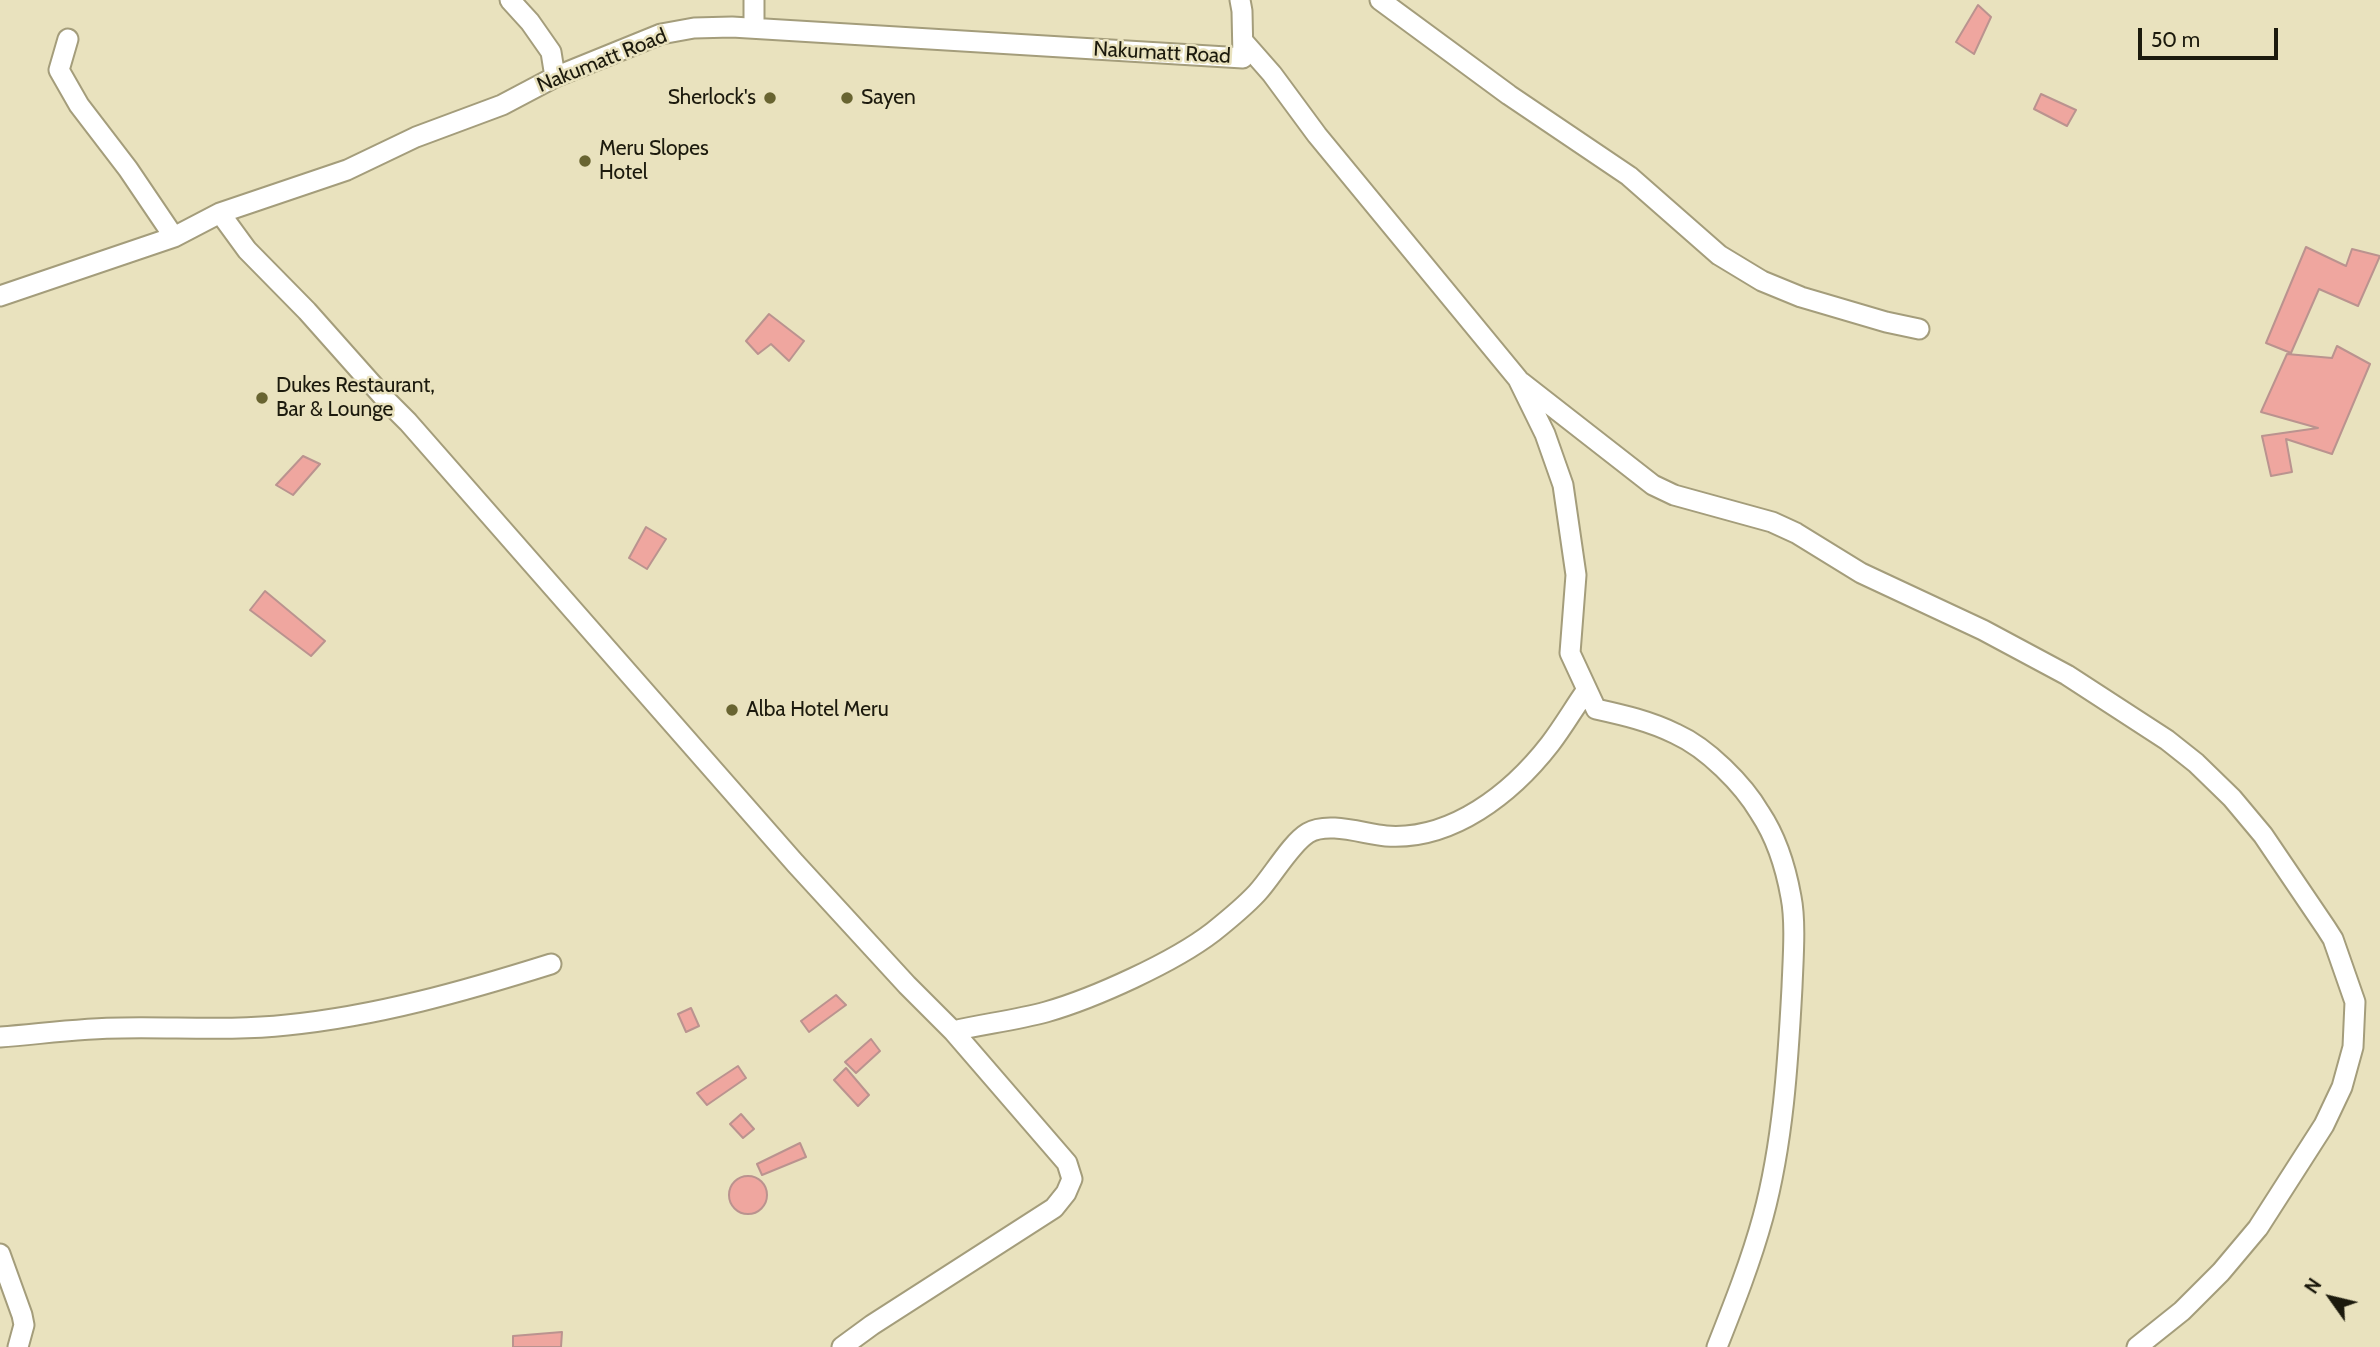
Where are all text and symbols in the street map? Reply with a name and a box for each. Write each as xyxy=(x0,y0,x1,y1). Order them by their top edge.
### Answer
scale bar xyxy=(2142,14,2282,58)
street label: Nakumatt Road xyxy=(533,24,671,98)
text: 50 m xyxy=(2151,27,2200,52)
street label: Nakumatt Road xyxy=(1093,37,1231,69)
place label: Sherlock's xyxy=(668,85,756,111)
place label: Sayen xyxy=(861,85,916,111)
marker: Sherlock's xyxy=(762,90,778,106)
marker: Sayen xyxy=(839,90,855,106)
place label: Meru Slopes Hotel xyxy=(599,136,709,186)
marker: Meru Slopes Hotel xyxy=(577,153,593,169)
place label: Dukes Restaurant, Bar & Lounge xyxy=(276,373,435,423)
marker: Dukes Restaurant, Bar & Lounge xyxy=(254,390,270,406)
place label: Alba Hotel Meru xyxy=(746,697,889,723)
marker: Alba Hotel Meru xyxy=(724,702,740,718)
north arrow xyxy=(2296,1263,2366,1333)
text: N xyxy=(2300,1274,2326,1298)

